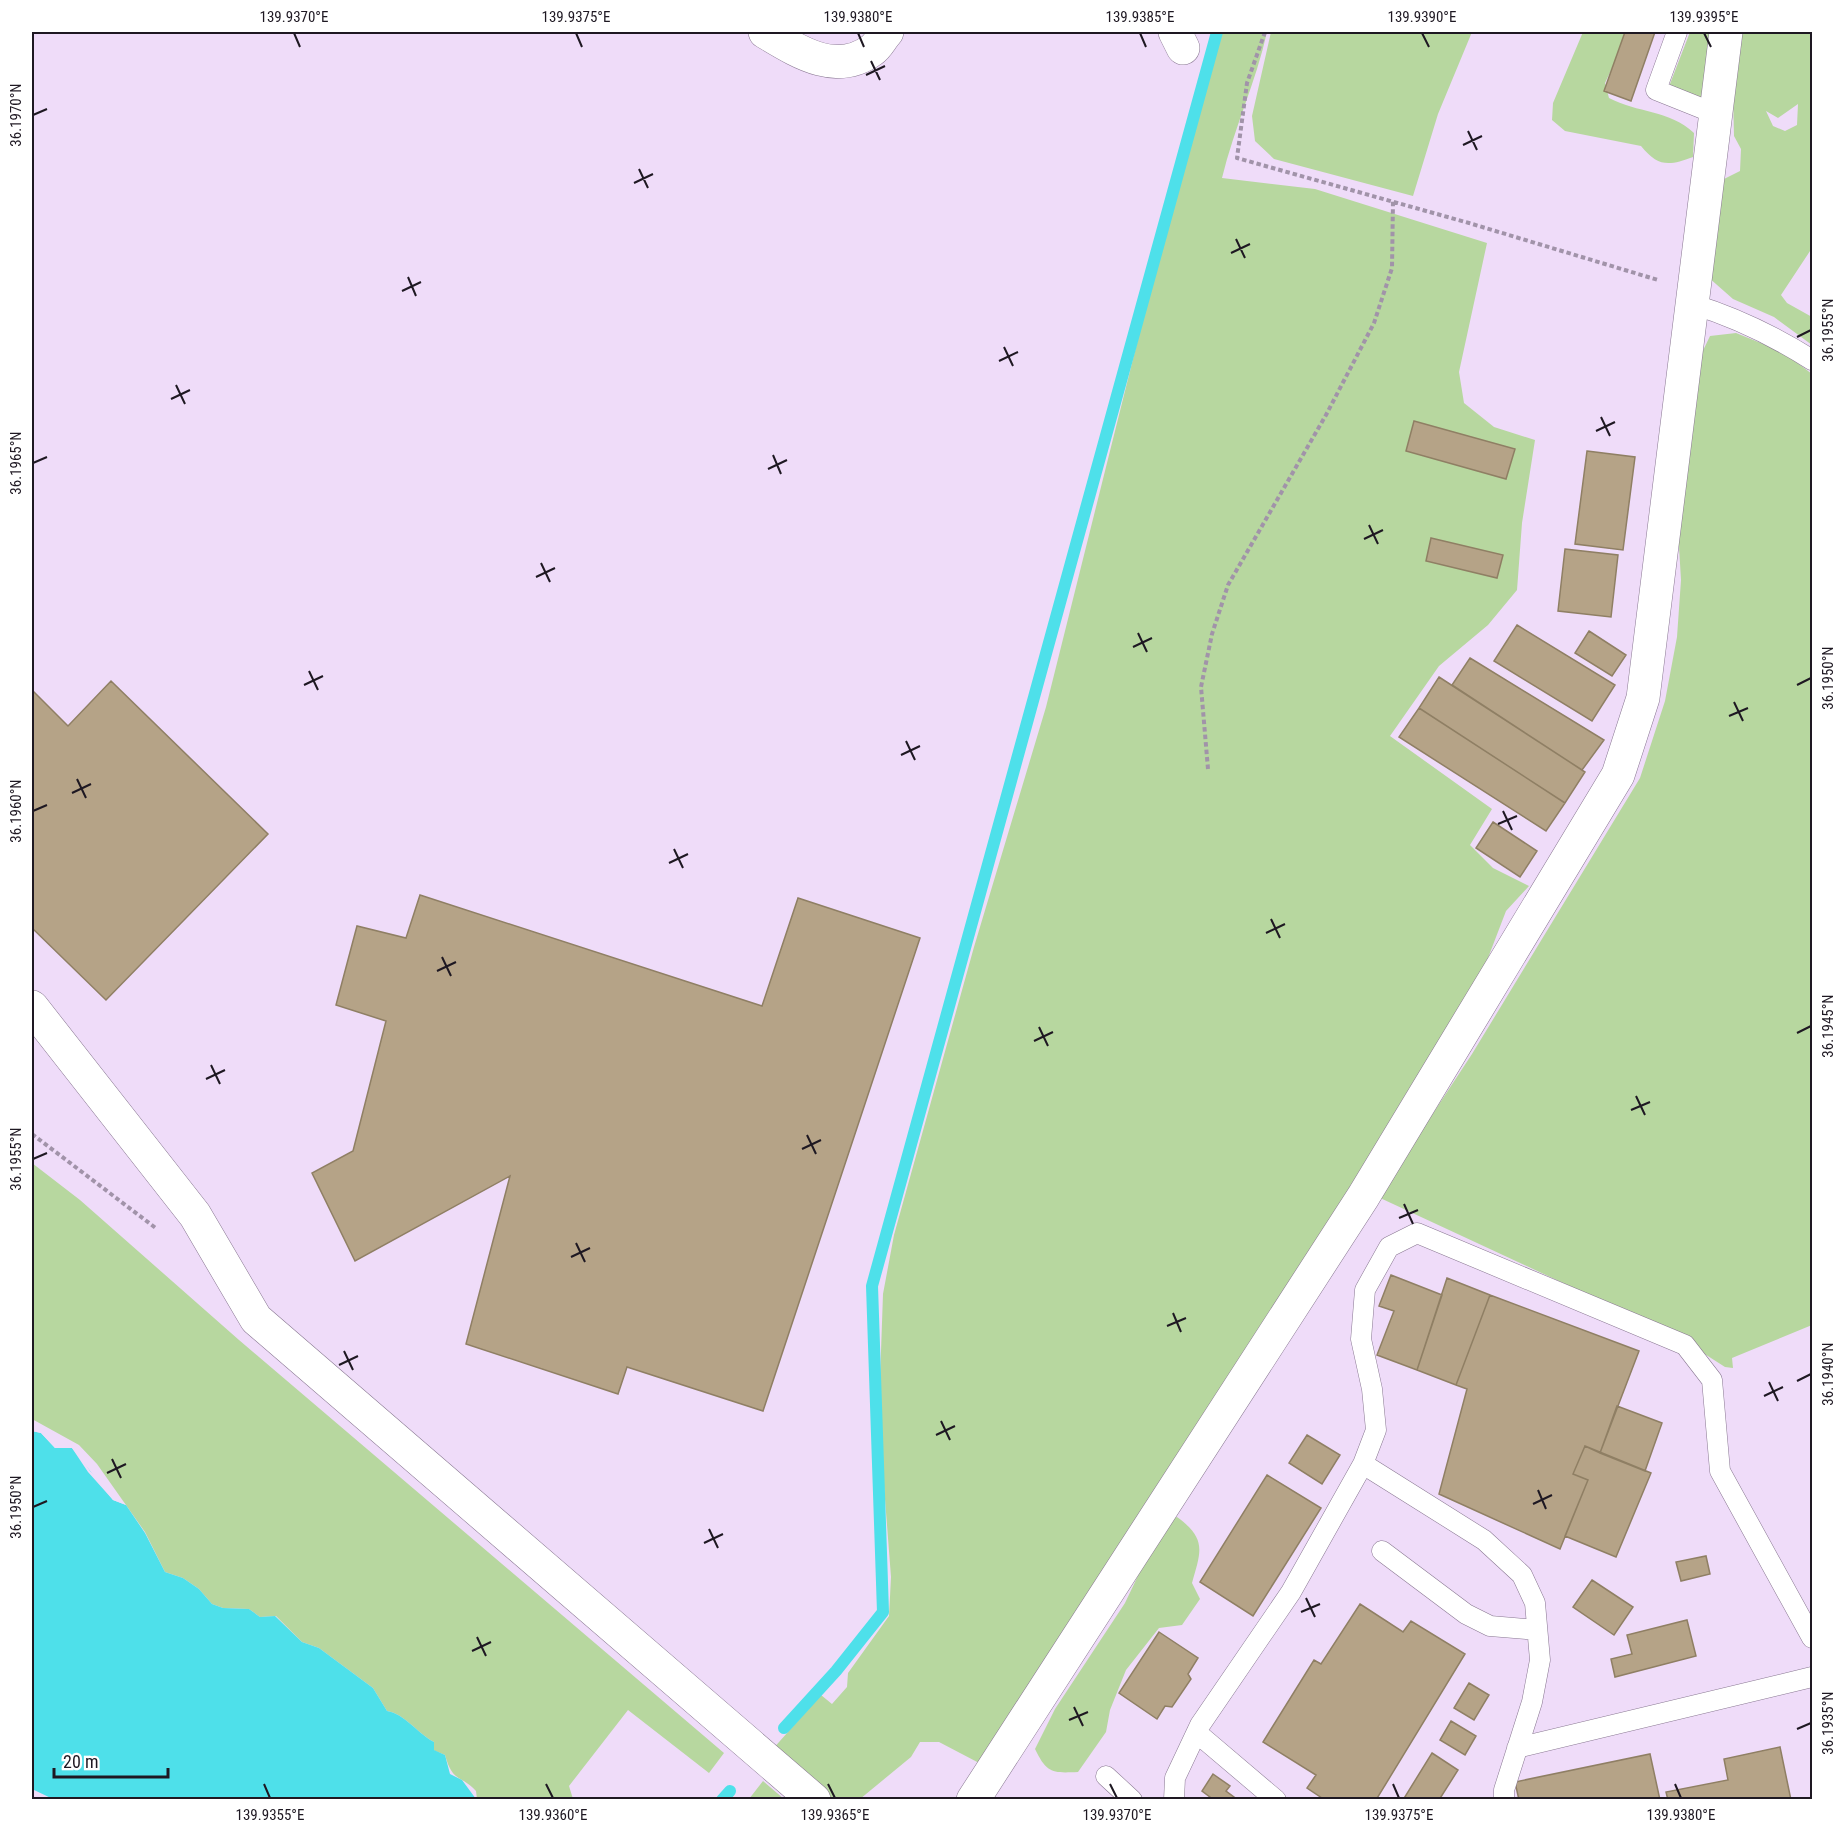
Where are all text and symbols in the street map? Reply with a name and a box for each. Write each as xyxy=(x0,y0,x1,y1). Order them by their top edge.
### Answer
text: 139.9370°E xyxy=(260,8,328,26)
text: 139.9375°E xyxy=(542,8,610,26)
text: 139.9380°E xyxy=(824,8,892,26)
text: 139.9385°E xyxy=(1106,8,1174,26)
text: 139.9390°E xyxy=(1388,8,1456,26)
text: 139.9395°E xyxy=(1670,8,1738,26)
text: 36.1970°N xyxy=(7,83,25,147)
text: 36.1955°N xyxy=(1819,298,1837,362)
text: 36.1965°N xyxy=(7,431,25,495)
text: 36.1950°N xyxy=(1819,646,1837,710)
text: 36.1960°N xyxy=(7,779,25,843)
text: 36.1945°N xyxy=(1819,994,1837,1058)
text: 36.1955°N xyxy=(7,1127,25,1191)
text: 36.1940°N xyxy=(1819,1342,1837,1406)
text: 36.1950°N xyxy=(7,1475,25,1539)
text: 36.1935°N xyxy=(1819,1691,1837,1755)
scale bar xyxy=(54,1741,168,1779)
text: 20 m xyxy=(63,1751,98,1772)
text: 139.9355°E xyxy=(236,1806,304,1824)
text: 139.9360°E xyxy=(519,1806,587,1824)
text: 139.9365°E xyxy=(801,1806,869,1824)
text: 139.9370°E xyxy=(1083,1806,1151,1824)
text: 139.9375°E xyxy=(1365,1806,1433,1824)
text: 139.9380°E xyxy=(1647,1806,1715,1824)

